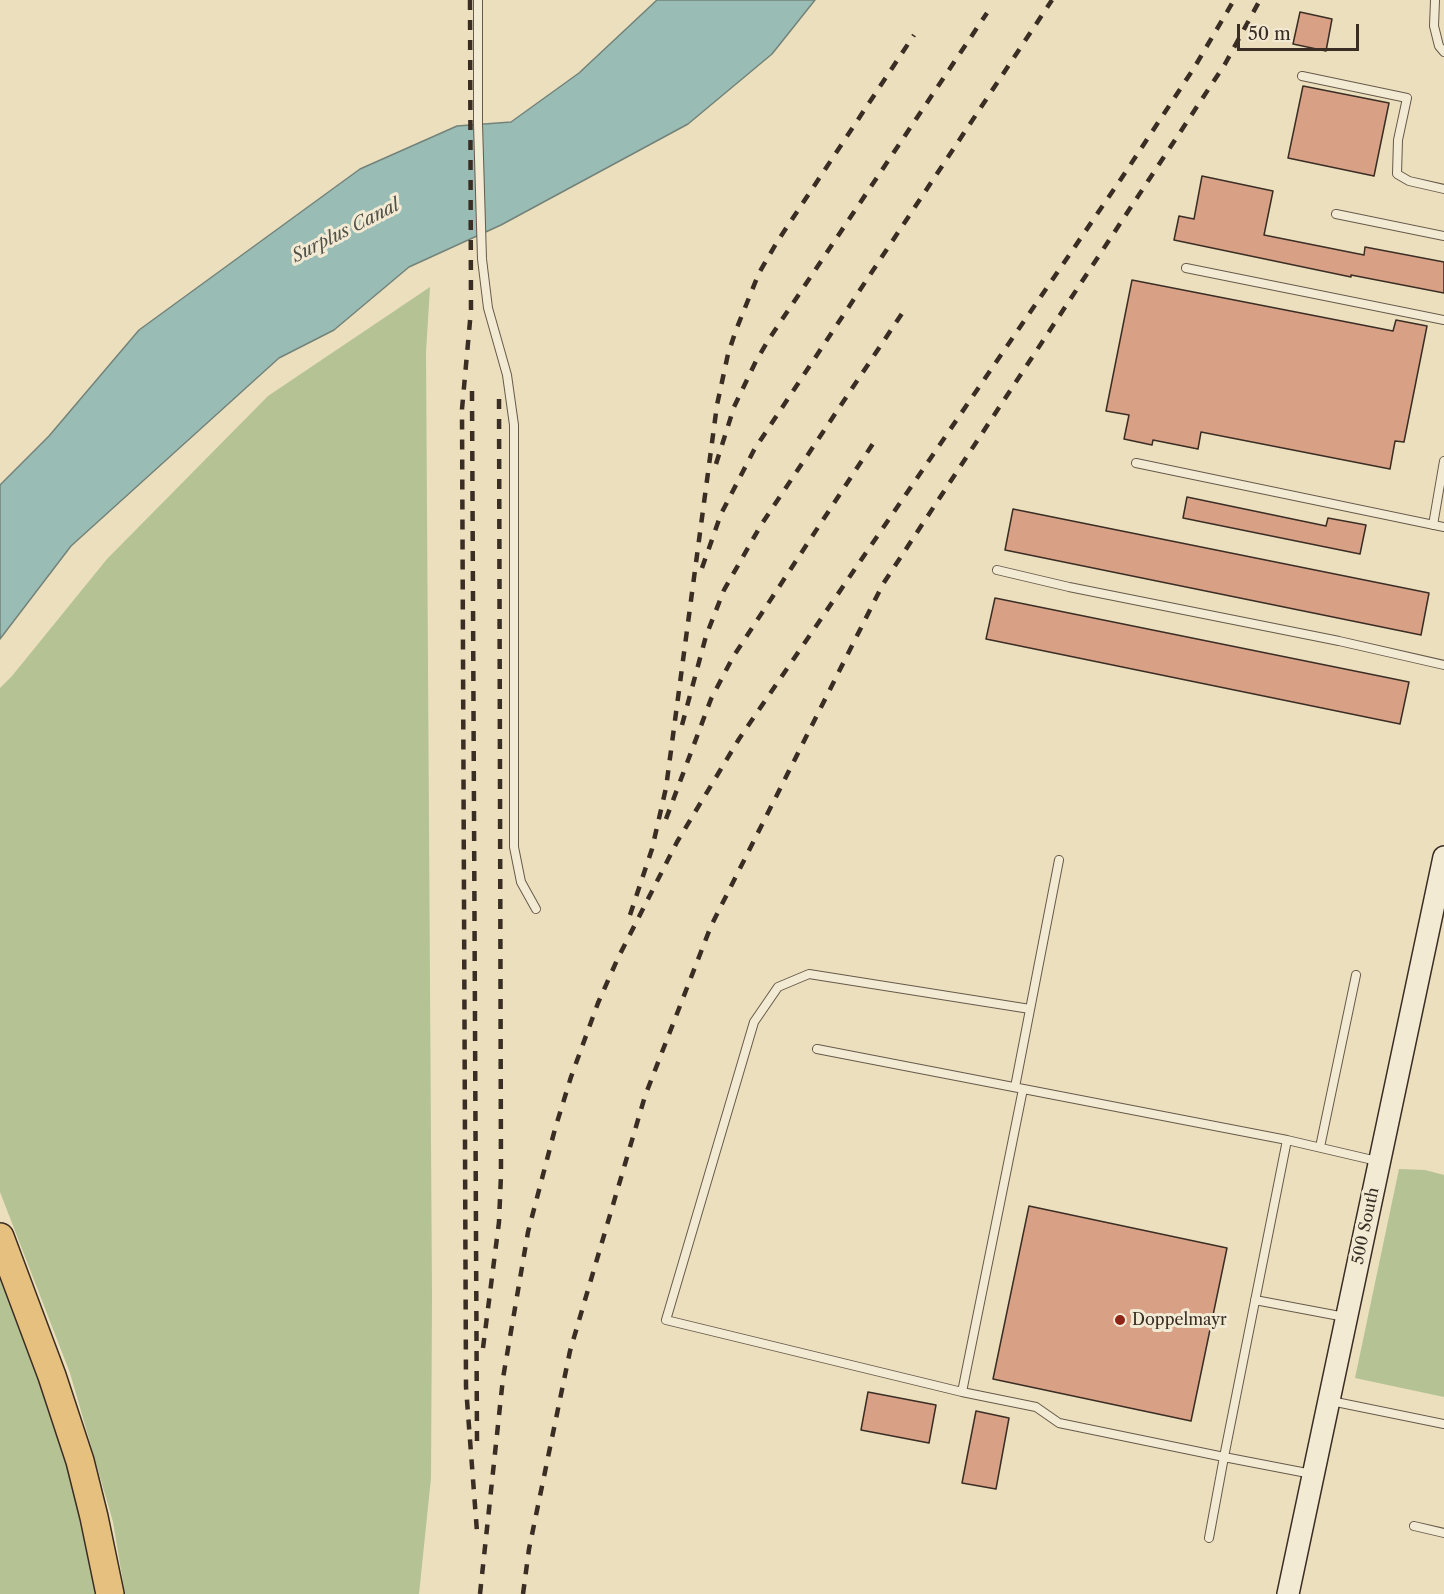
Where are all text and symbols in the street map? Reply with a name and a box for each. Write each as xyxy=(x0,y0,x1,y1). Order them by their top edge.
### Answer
scale bar xyxy=(1240,12,1362,50)
text: 50 m xyxy=(1248,23,1291,45)
water label: Surplus Canal xyxy=(288,195,404,267)
street label: 500 South xyxy=(1348,1186,1384,1266)
place label: Doppelmayr xyxy=(1132,1310,1227,1330)
marker: Doppelmayr xyxy=(1113,1313,1127,1327)

